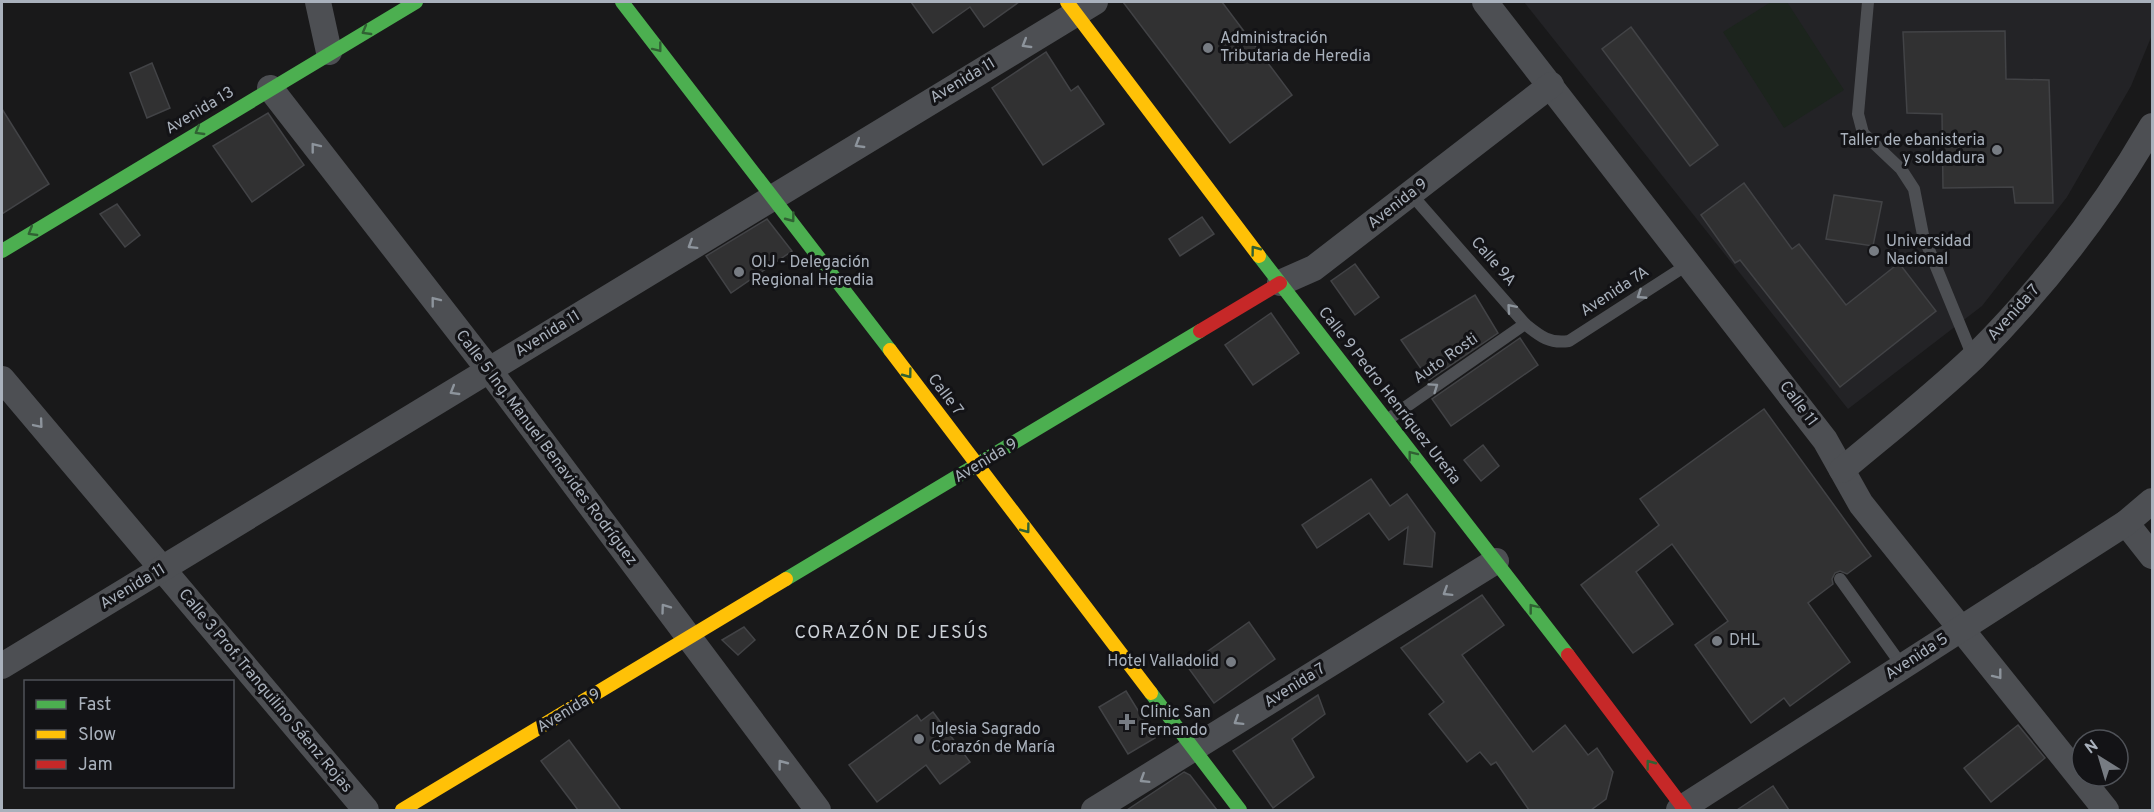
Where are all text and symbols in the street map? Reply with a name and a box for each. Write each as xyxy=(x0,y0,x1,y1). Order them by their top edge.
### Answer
one-way arrow xyxy=(362,24,372,35)
place label: Administración Tributaria de Heredia xyxy=(1220,29,1371,67)
one-way arrow xyxy=(1022,36,1032,48)
one-way arrow xyxy=(651,41,662,52)
marker: Administración Tributaria de Heredia xyxy=(1201,41,1215,55)
street label: Avenida 11 xyxy=(927,54,999,108)
street label: Avenida 13 xyxy=(162,83,238,139)
one-way arrow xyxy=(194,124,205,135)
place label: Taller de ebanisteria y soldadura xyxy=(1840,131,1985,169)
one-way arrow xyxy=(855,137,865,148)
one-way arrow xyxy=(312,142,323,153)
marker: Taller de ebanisteria y soldadura xyxy=(1990,143,2004,157)
street label: Avenida 9 xyxy=(1364,174,1432,234)
one-way arrow xyxy=(784,212,795,223)
one-way arrow xyxy=(28,225,38,237)
place label: Universidad Nacional xyxy=(1886,232,1971,270)
street label: Calle 9A xyxy=(1466,233,1520,291)
one-way arrow xyxy=(688,238,698,250)
marker: Universidad Nacional xyxy=(1867,244,1881,258)
one-way arrow xyxy=(1251,246,1262,257)
place label: OIJ - Delegación Regional Heredia xyxy=(751,253,874,291)
street label: Avenida 7A xyxy=(1577,262,1653,322)
marker: OIJ - Delegación Regional Heredia xyxy=(732,265,746,279)
street label: Avenida 7 xyxy=(1984,281,2044,345)
one-way arrow xyxy=(1637,288,1648,299)
one-way arrow xyxy=(432,296,443,307)
street label: Calle 9 Pedro Henríquez Ureña xyxy=(1313,303,1465,489)
one-way arrow xyxy=(1507,304,1518,314)
street label: Avenida 11 xyxy=(512,306,584,362)
street label: Calle 5 Ing. Manuel Benavides Rodríguez xyxy=(451,326,641,570)
street label: Auto Rosti xyxy=(1410,329,1482,389)
one-way arrow xyxy=(901,367,912,378)
street label: Calle 7 xyxy=(923,370,967,420)
street label: Calle 11 xyxy=(1775,377,1821,431)
one-way arrow xyxy=(1427,383,1438,394)
one-way arrow xyxy=(450,384,460,395)
one-way arrow xyxy=(32,417,43,428)
street label: Avenida 9 xyxy=(951,434,1021,488)
one-way arrow xyxy=(1409,450,1420,461)
one-way arrow xyxy=(1019,523,1030,534)
street label: Avenida 11 xyxy=(97,560,169,614)
one-way arrow xyxy=(1442,584,1453,595)
street label: Calle 3 Prof. Tranquilino Sáenz Rojas xyxy=(174,585,356,797)
one-way arrow xyxy=(661,604,672,615)
one-way arrow xyxy=(1530,604,1541,615)
district label: CORAZÓN DE JESÚS xyxy=(794,620,990,645)
street label: Avenida 5 xyxy=(1882,629,1952,685)
place label: DHL xyxy=(1729,631,1760,651)
marker: DHL xyxy=(1710,634,1724,648)
place label: Hotel Valladolid xyxy=(1107,652,1219,672)
marker: Hotel Valladolid xyxy=(1224,655,1238,669)
street label: Avenida 7 xyxy=(1260,659,1330,713)
one-way arrow xyxy=(1990,668,2001,679)
legend xyxy=(24,680,234,788)
street label: Avenida 9 xyxy=(534,684,604,738)
text: Fast xyxy=(78,694,111,717)
place label: Clinic San Fernando xyxy=(1140,703,1211,741)
marker: Clinic San Fernando xyxy=(1118,713,1136,731)
one-way arrow xyxy=(1234,714,1244,726)
place label: Iglesia Sagrado Corazón de María xyxy=(931,720,1055,758)
text: Slow xyxy=(78,724,116,747)
north arrow xyxy=(2070,728,2130,788)
marker: Iglesia Sagrado Corazón de María xyxy=(912,732,926,746)
text: N xyxy=(2082,736,2103,759)
text: Jam xyxy=(78,754,113,777)
one-way arrow xyxy=(779,759,790,770)
one-way arrow xyxy=(1647,759,1658,770)
one-way arrow xyxy=(1140,772,1150,784)

